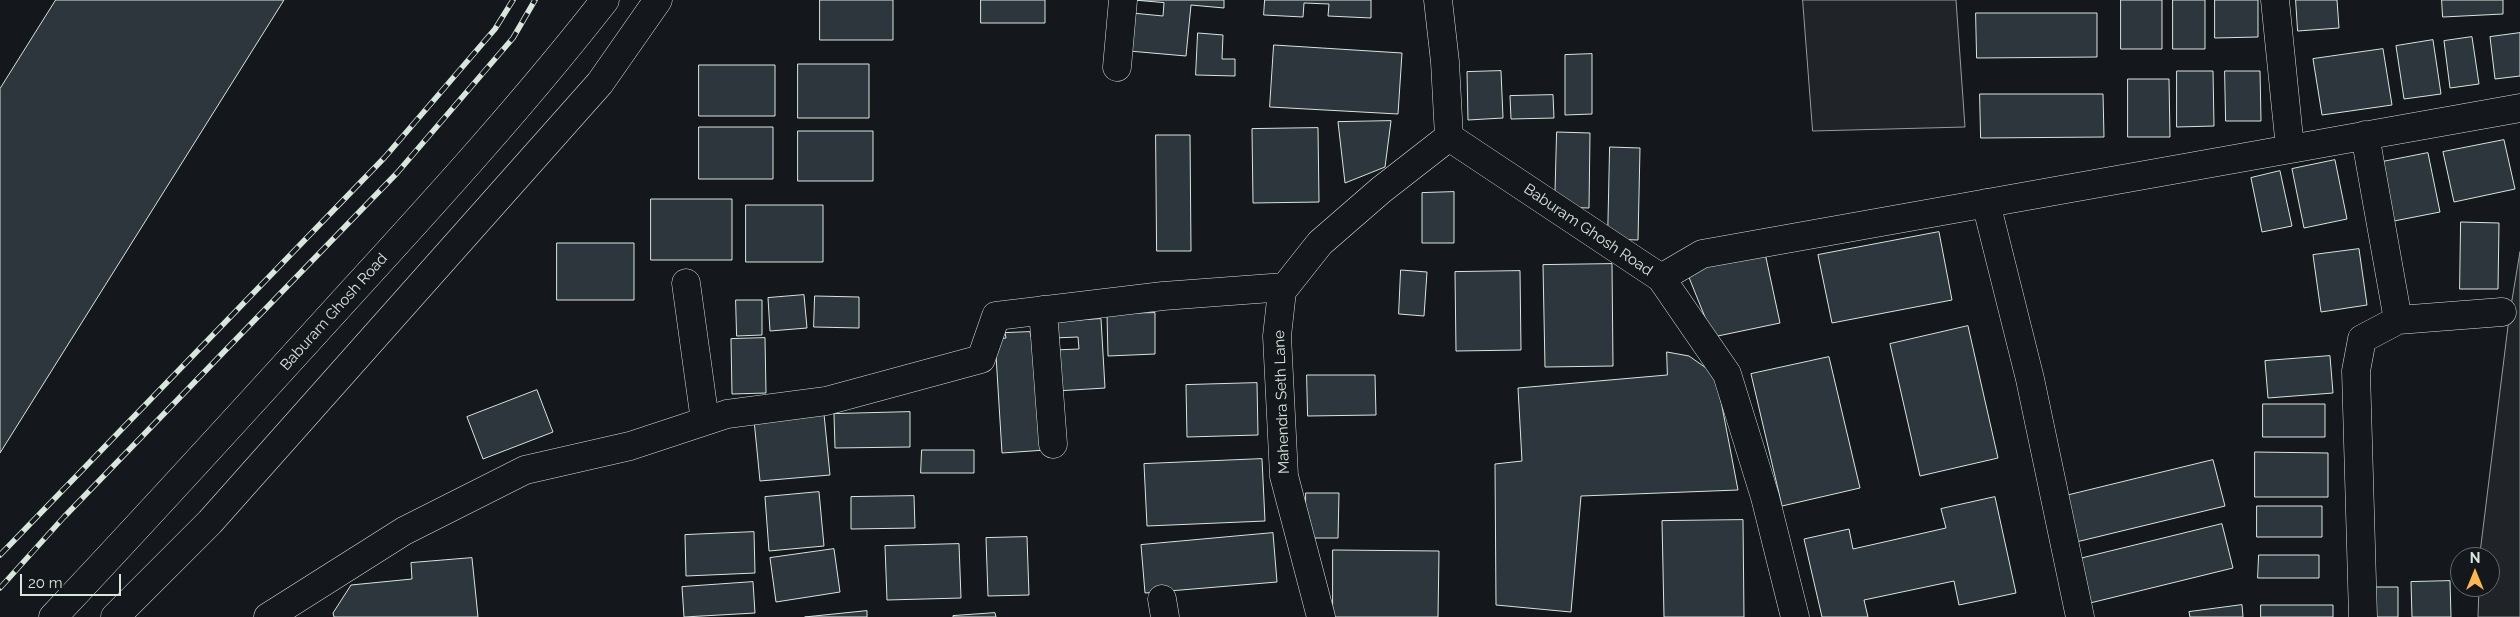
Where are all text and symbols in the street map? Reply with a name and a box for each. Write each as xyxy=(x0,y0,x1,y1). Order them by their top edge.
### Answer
street label: Baburam Ghosh Road xyxy=(1520,180,1656,280)
street label: Baburam Ghosh Road xyxy=(277,250,391,374)
street label: Mahendra Seth Lane xyxy=(1270,330,1294,474)
north arrow xyxy=(2450,547,2500,597)
text: N xyxy=(2470,550,2480,566)
scale bar xyxy=(22,564,124,596)
text: 20 m xyxy=(28,574,63,592)

